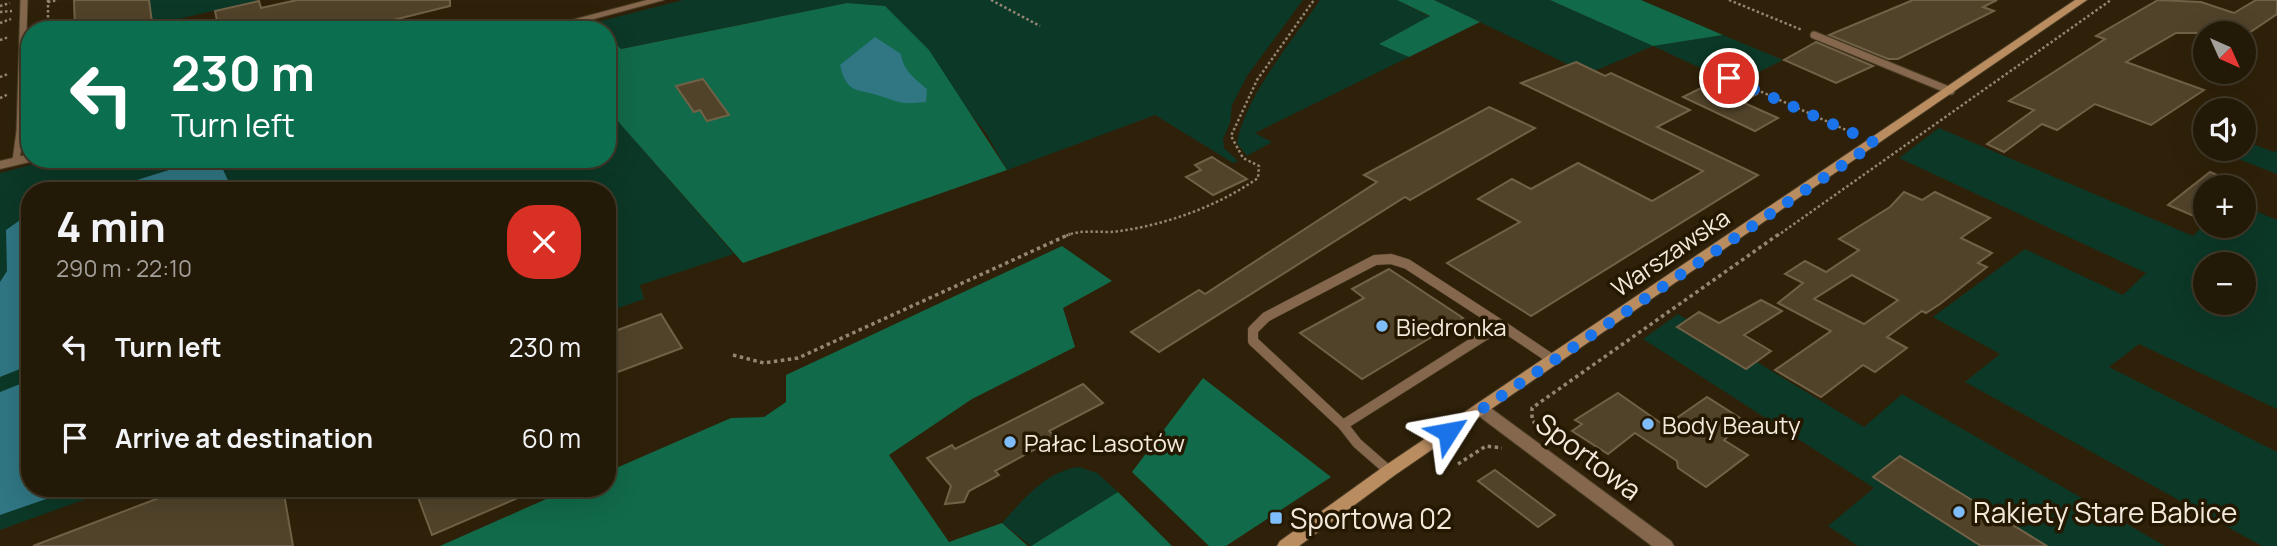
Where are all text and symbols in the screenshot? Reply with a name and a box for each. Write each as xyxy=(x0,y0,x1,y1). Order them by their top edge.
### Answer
north arrow xyxy=(2193,21,2256,84)
map controls xyxy=(2193,21,2256,315)
text: 230 m xyxy=(171,39,315,106)
pin xyxy=(1699,48,1759,108)
icon: left xyxy=(56,49,147,140)
icon: arrive xyxy=(1710,59,1748,97)
button: sound xyxy=(2193,98,2256,161)
text: Turn left xyxy=(171,103,295,147)
button: + xyxy=(2193,175,2256,238)
text: 4 min xyxy=(56,197,166,255)
street label: Warszawska xyxy=(1604,200,1736,304)
button: close xyxy=(507,205,581,279)
text: 290 m · 22:10 xyxy=(56,252,192,284)
button: − xyxy=(2193,252,2256,315)
place label: Biedronka xyxy=(1396,310,1507,343)
marker: Biedronka xyxy=(1374,318,1390,334)
icon: left xyxy=(56,328,94,366)
text: Turn left xyxy=(115,329,222,365)
text: 230 m xyxy=(509,329,581,365)
position arrow xyxy=(1411,395,1485,469)
street label: Sportowa xyxy=(1528,404,1650,508)
place label: Body Beauty xyxy=(1662,408,1801,441)
marker: Body Beauty xyxy=(1640,416,1656,432)
icon: arrive xyxy=(56,419,94,457)
text: Arrive at destination xyxy=(115,420,373,456)
text: 60 m xyxy=(522,420,581,456)
place label: Pałac Lasotów xyxy=(1024,426,1185,459)
marker: Pałac Lasotów xyxy=(1002,434,1018,450)
place label: Rakiety Stare Babice xyxy=(1973,493,2237,531)
place label: Sportowa 02 xyxy=(1290,499,1452,537)
marker: Rakiety Stare Babice xyxy=(1951,504,1967,520)
marker: Sportowa 02 xyxy=(1268,510,1284,526)

